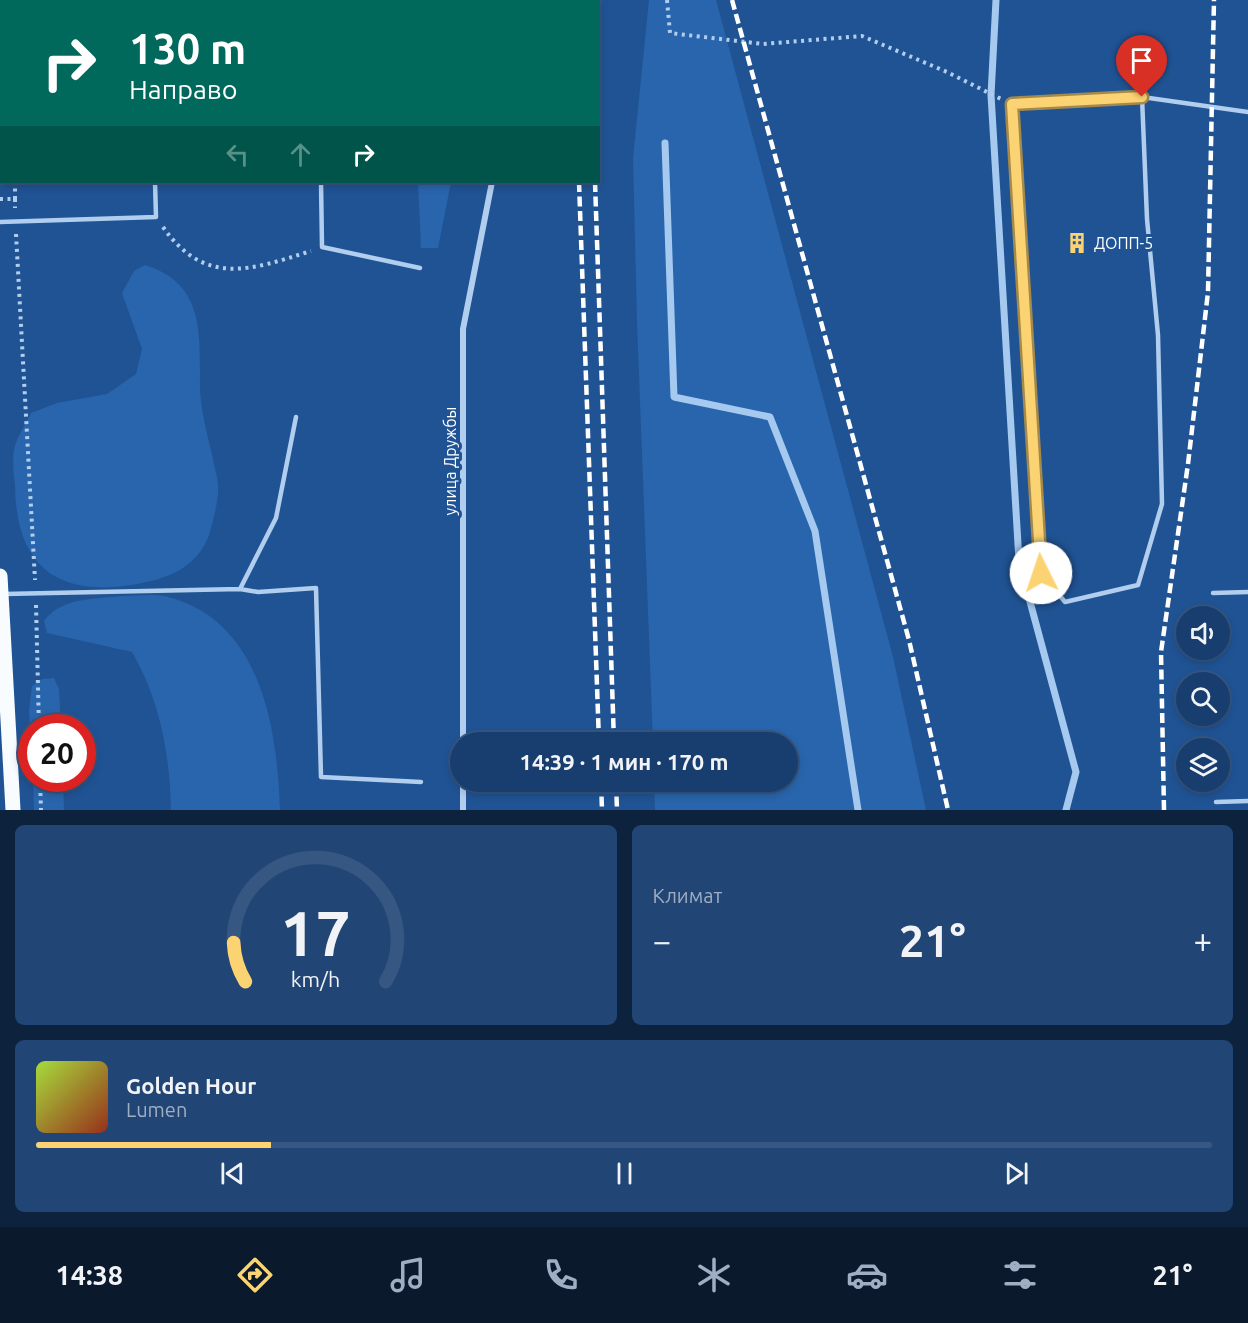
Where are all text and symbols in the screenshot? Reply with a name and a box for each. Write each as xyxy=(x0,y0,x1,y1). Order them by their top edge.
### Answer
icon: right xyxy=(30,24,108,102)
text: 130 m xyxy=(129,25,246,72)
pin xyxy=(1116,35,1167,97)
icon: arrive xyxy=(1125,44,1158,77)
text: Направо xyxy=(129,74,238,104)
icon: left xyxy=(221,138,254,171)
icon: ahead xyxy=(284,138,317,171)
icon: right xyxy=(347,138,380,171)
building icon: ДОПП-5 xyxy=(1065,231,1089,255)
place label: ДОПП-5 xyxy=(1094,234,1153,252)
street label: улица Дружбы xyxy=(441,407,459,515)
position arrow xyxy=(1009,541,1073,605)
map controls xyxy=(1176,606,1230,792)
button: sound xyxy=(1176,606,1230,660)
button: search xyxy=(1176,672,1230,726)
speed limit sign: 20 xyxy=(18,714,96,792)
button: layers xyxy=(1176,738,1230,792)
text: 14:39 · 1 мин · 170 m xyxy=(520,749,728,774)
text: Климат xyxy=(653,884,722,907)
text: 17 xyxy=(281,898,351,968)
text: 21° xyxy=(899,915,966,966)
text: − xyxy=(653,922,671,959)
text: + xyxy=(1193,922,1212,959)
text: km/h xyxy=(291,967,340,991)
text: Golden Hour xyxy=(126,1073,256,1098)
text: Lumen xyxy=(126,1098,187,1121)
icon: previous xyxy=(216,1157,249,1190)
icon: pause xyxy=(608,1157,641,1190)
icon: next xyxy=(1000,1157,1033,1190)
icon: directions xyxy=(234,1254,276,1296)
icon: music xyxy=(387,1254,429,1296)
icon: phone xyxy=(540,1254,582,1296)
icon: climate xyxy=(693,1254,735,1296)
icon: car xyxy=(846,1254,888,1296)
icon: filters xyxy=(999,1254,1041,1296)
text: 14:38 xyxy=(56,1260,123,1290)
text: 21° xyxy=(1152,1260,1192,1290)

